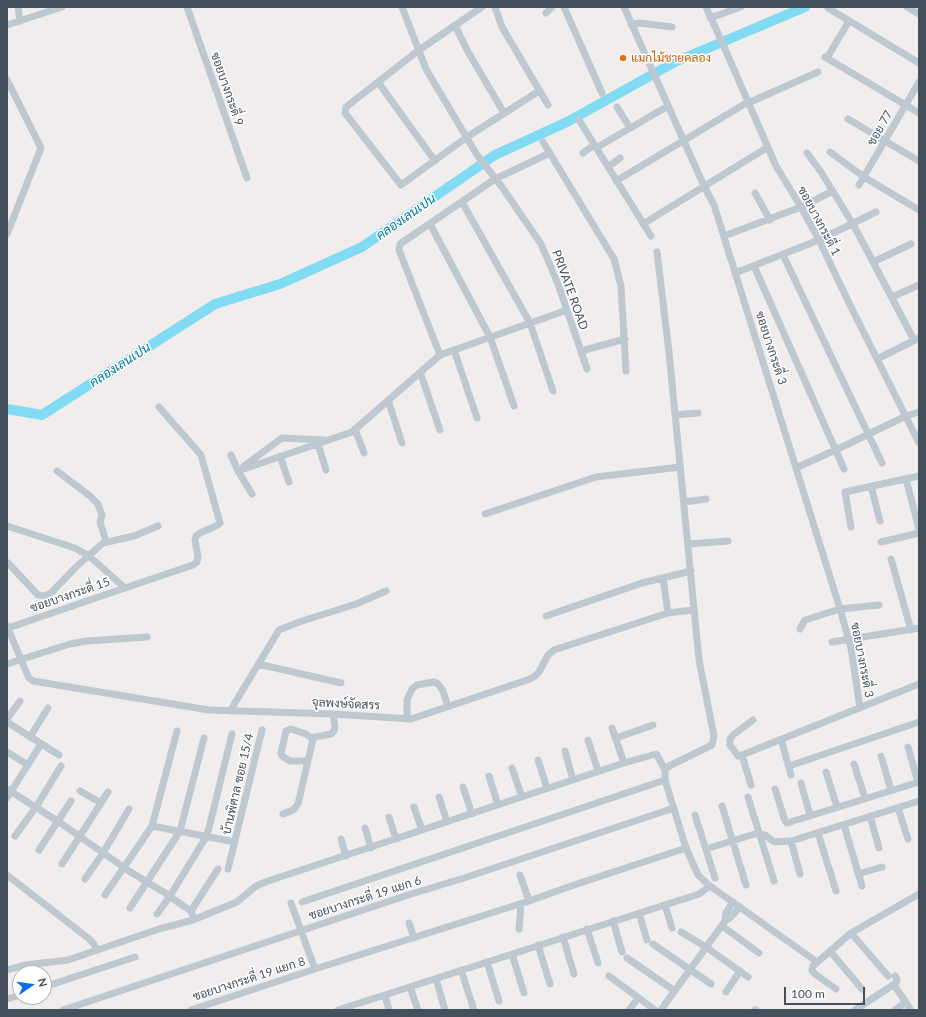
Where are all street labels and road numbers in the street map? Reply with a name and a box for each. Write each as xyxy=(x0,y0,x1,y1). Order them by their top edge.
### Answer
street label: ซอยบางกระดี่ 9 xyxy=(208,50,246,128)
street label: ซอย 77 xyxy=(864,108,896,148)
street label: ซอยบางกระดี่ 1 xyxy=(795,184,843,258)
street label: PRIVATE ROAD xyxy=(549,248,591,332)
street label: ซอยบางกระดี่ 3 xyxy=(752,309,790,387)
street label: ซอยบางกระดี่ 15 xyxy=(28,575,112,615)
street label: ซอยบางกระดี่ 3 xyxy=(848,621,876,699)
street label: จุลพงษ์จัดสรร xyxy=(312,695,380,713)
street label: บ้านพิศาล ซอย 15/4 xyxy=(219,732,257,836)
street label: ซอยบางกระดี่ 19 แยก 6 xyxy=(307,873,423,923)
street label: ซอยบางกระดี่ 19 แยก 8 xyxy=(191,954,307,1004)

